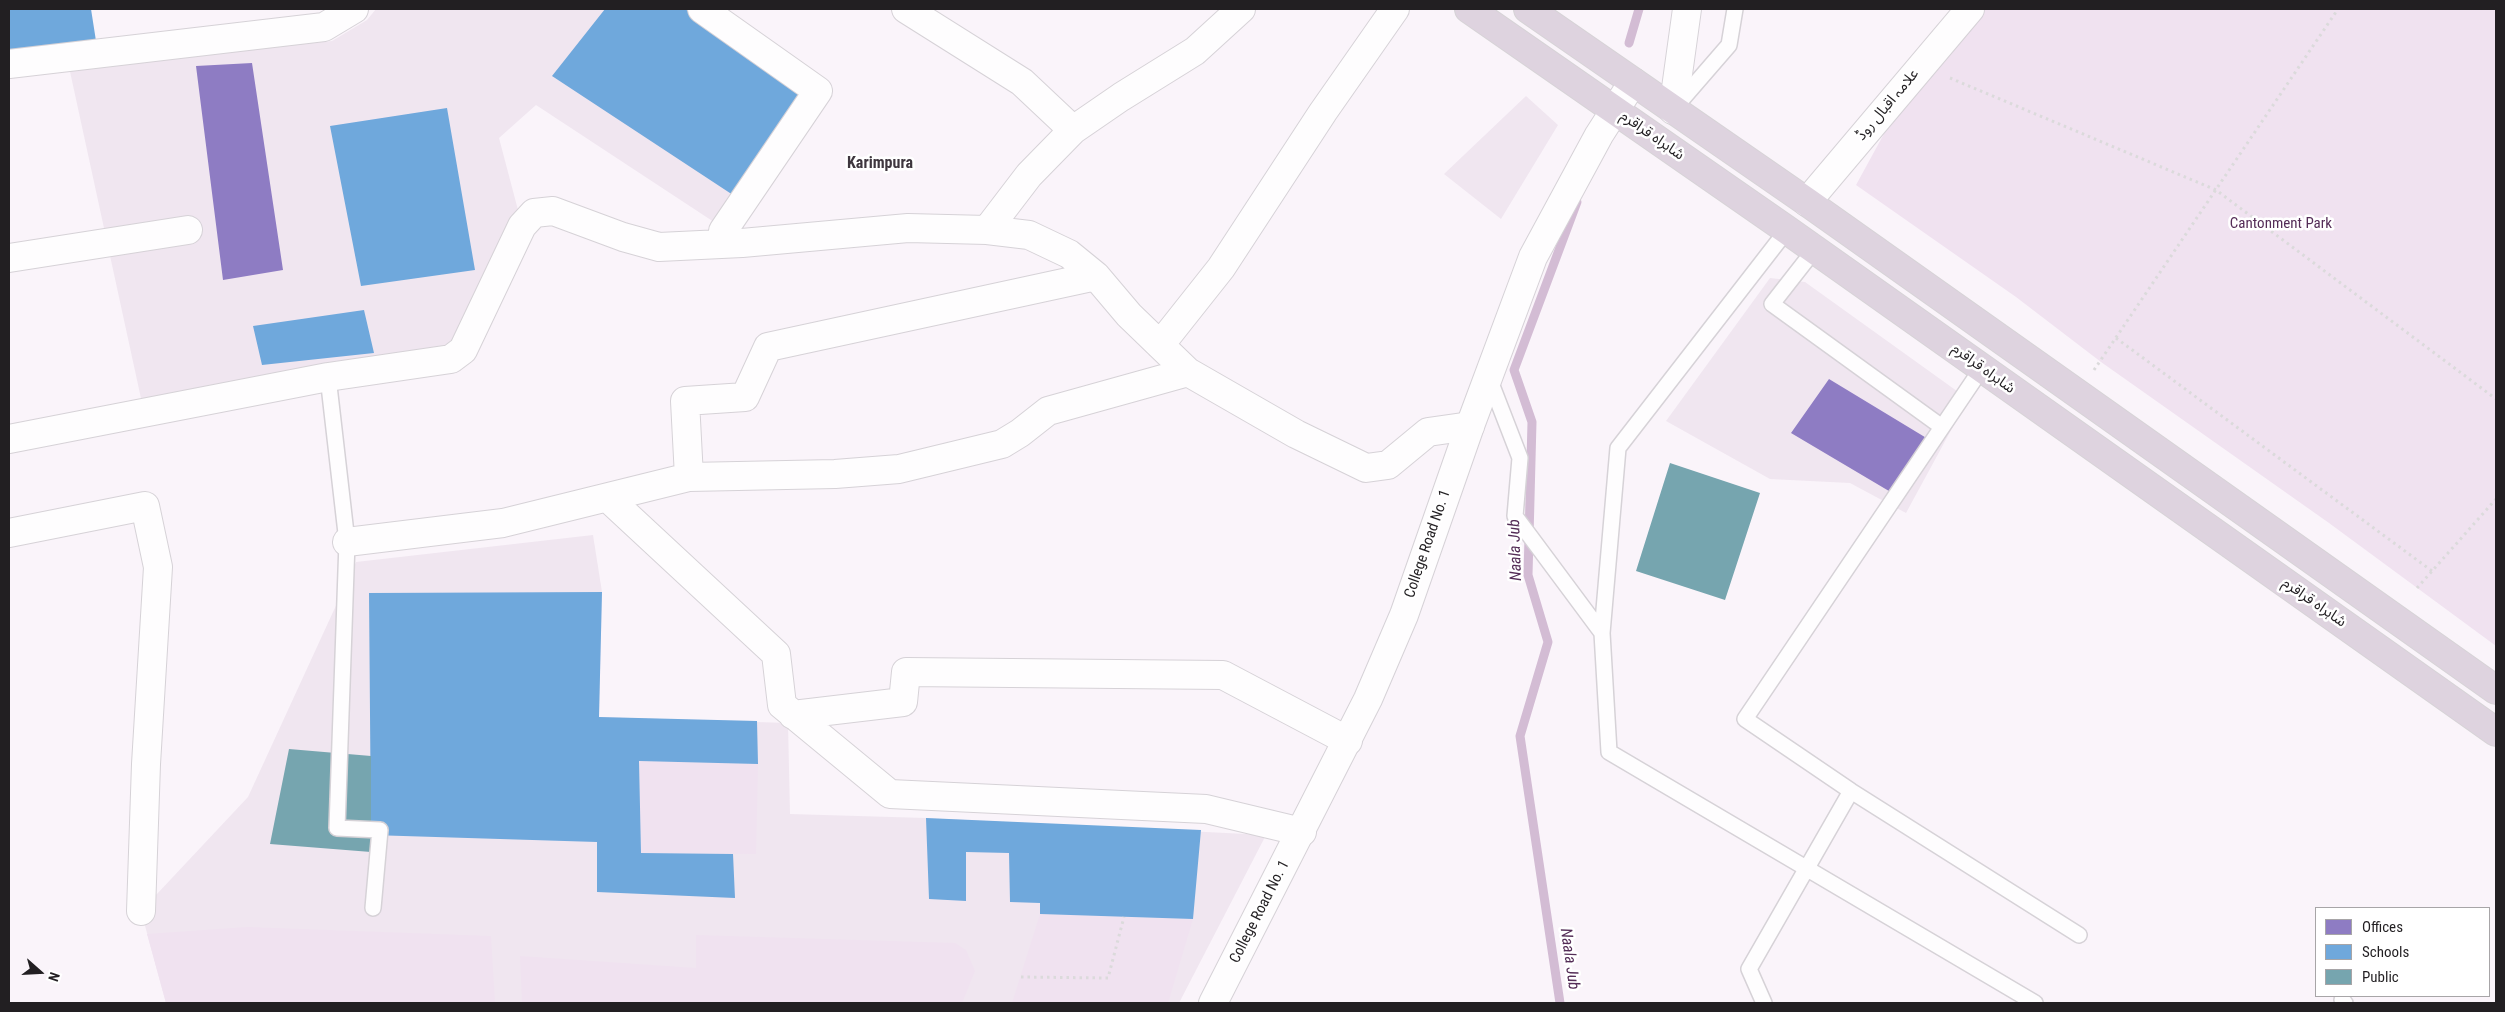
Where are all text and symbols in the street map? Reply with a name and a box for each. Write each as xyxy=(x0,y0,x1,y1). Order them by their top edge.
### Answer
street label: علامہ اقبال روڈ xyxy=(1853,65,1923,145)
street label: شاہراہ قراقرم xyxy=(1617,107,1687,165)
district label: Karimpura xyxy=(847,154,913,174)
park label: Cantonment Park xyxy=(2230,215,2332,233)
street label: شاہراہ قراقرم xyxy=(1948,340,2018,398)
street label: College Road No. 1 xyxy=(1401,488,1455,600)
water label: Naala Jub xyxy=(1505,519,1527,581)
street label: شاہراہ قراقرم xyxy=(2279,574,2349,632)
street label: College Road No. 1 xyxy=(1226,858,1294,966)
legend xyxy=(2315,907,2490,997)
text: Offices xyxy=(2362,918,2403,936)
water label: Naala Jub xyxy=(1555,927,1583,991)
text: Schools xyxy=(2362,943,2409,961)
north arrow xyxy=(15,947,65,997)
text: Public xyxy=(2362,968,2399,986)
text: N xyxy=(45,970,63,984)

